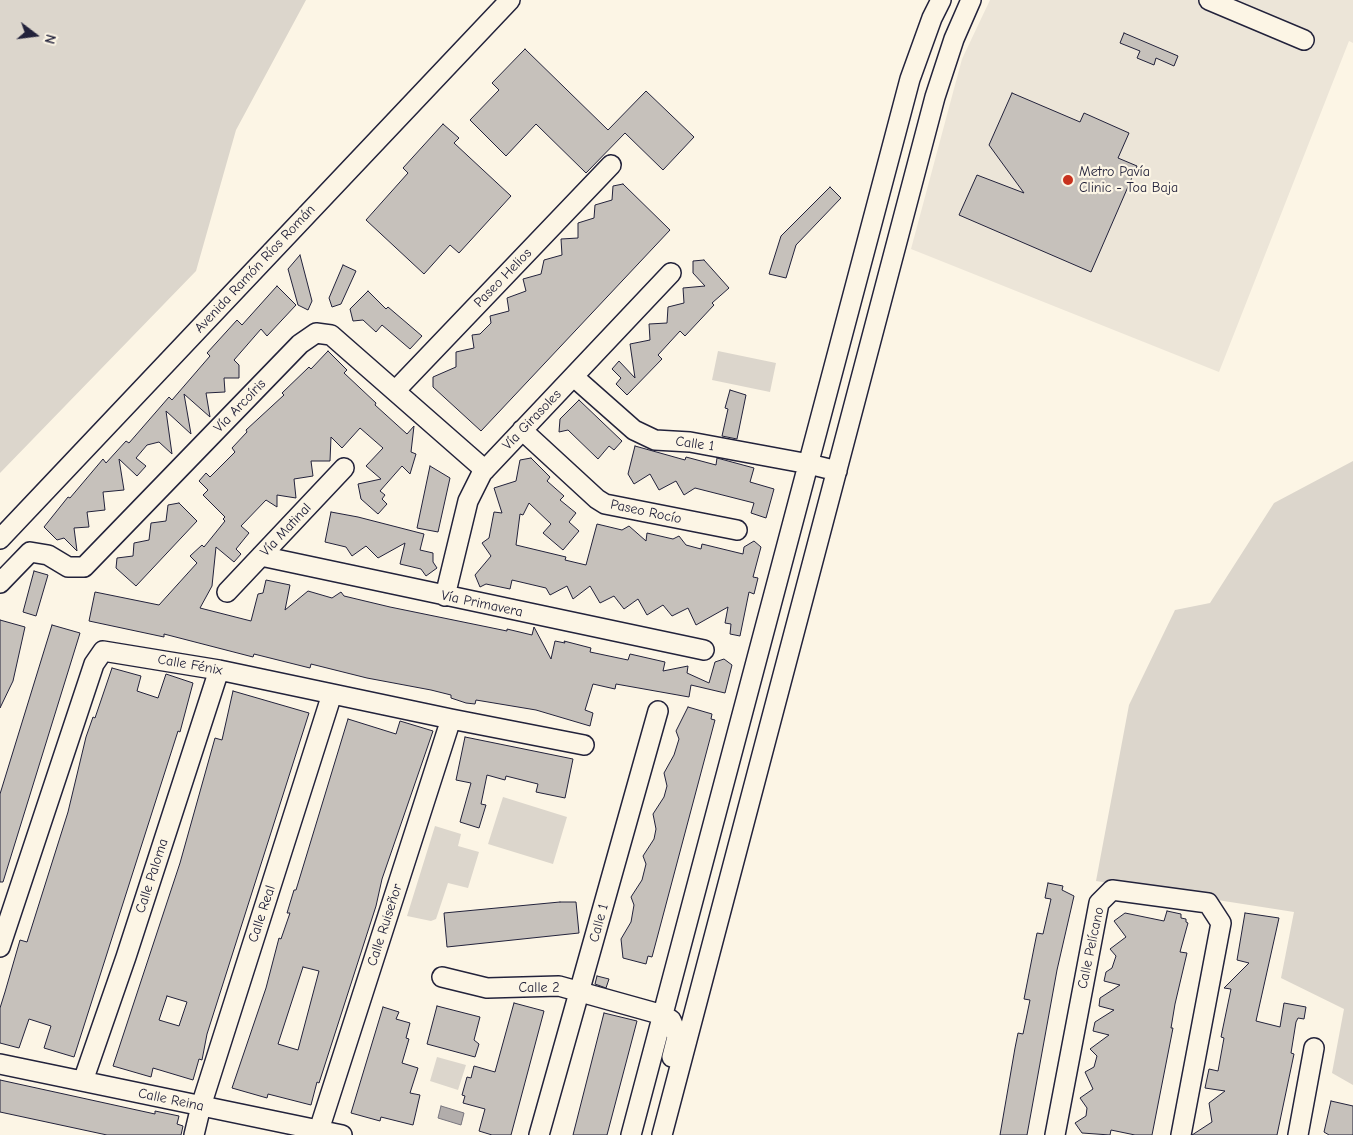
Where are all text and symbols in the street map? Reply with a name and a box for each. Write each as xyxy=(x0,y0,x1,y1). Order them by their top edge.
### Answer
north arrow xyxy=(10,10,60,60)
text: N xyxy=(41,32,59,46)
place label: Metro Pavía Clinic - Toa Baja xyxy=(1079,164,1178,196)
marker: Metro Pavía Clinic - Toa Baja xyxy=(1061,173,1075,187)
street label: Avenida Ramón Ríos Román xyxy=(191,201,319,337)
street label: Paseo Helios xyxy=(471,245,535,311)
street label: Vía Arcoíris xyxy=(210,376,270,436)
street label: Vía Girasoles xyxy=(499,386,565,454)
street label: Calle 1 xyxy=(674,433,716,455)
street label: Paseo Rocío xyxy=(609,496,683,528)
street label: Vía Matinal xyxy=(257,500,315,560)
street label: Vía Primavera xyxy=(440,587,524,621)
street label: Calle Fénix xyxy=(156,651,224,679)
street label: Calle Paloma xyxy=(132,837,172,915)
street label: Calle Ruiseñor xyxy=(364,882,406,968)
street label: Calle Real xyxy=(245,883,279,945)
street label: Calle 1 xyxy=(586,902,612,944)
street label: Calle Pelícano xyxy=(1074,906,1108,990)
street label: Calle 2 xyxy=(519,980,559,996)
street label: Calle Reina xyxy=(136,1085,206,1115)

